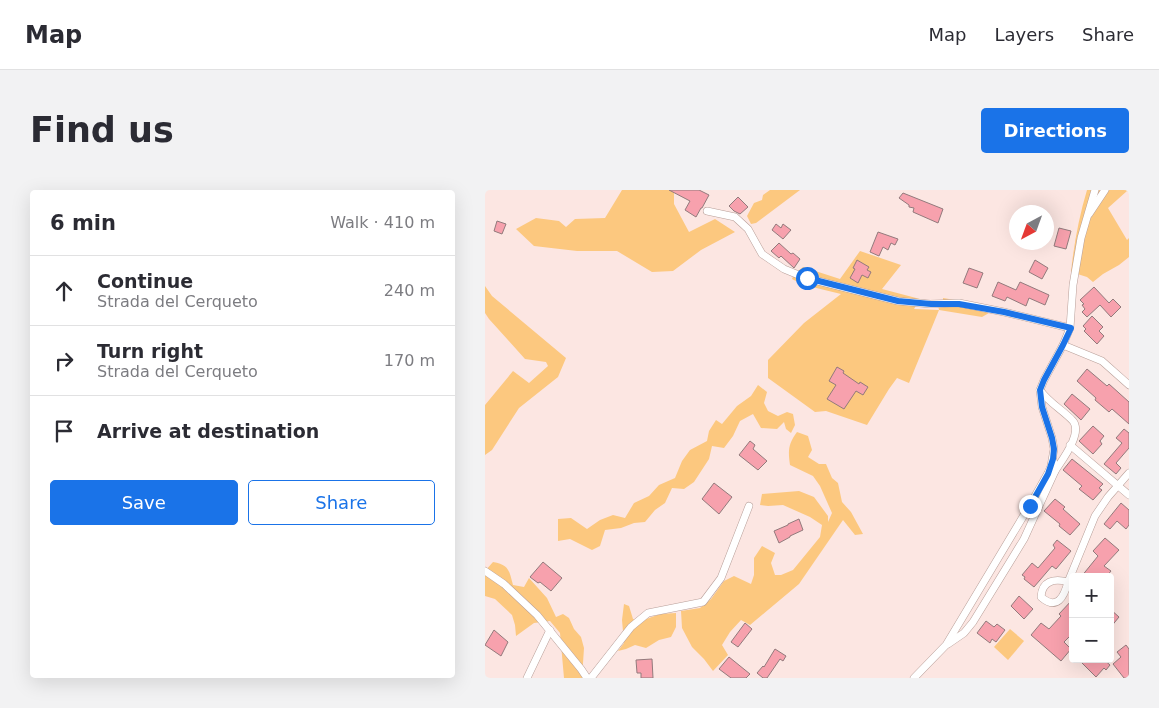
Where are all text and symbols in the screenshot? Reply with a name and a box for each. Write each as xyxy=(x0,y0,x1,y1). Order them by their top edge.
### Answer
text: Map xyxy=(25,21,82,49)
text: Map xyxy=(928,24,966,45)
text: Layers xyxy=(994,24,1054,45)
text: Share xyxy=(1082,24,1134,45)
button: Directions xyxy=(981,108,1129,153)
text: Find us xyxy=(30,110,174,150)
north arrow xyxy=(1009,205,1054,250)
text: 6 min xyxy=(50,211,116,235)
text: Walk · 410 m xyxy=(330,213,435,232)
route start xyxy=(796,267,819,290)
text: Continue xyxy=(97,270,193,292)
icon: ahead xyxy=(50,277,78,305)
text: 240 m xyxy=(384,281,435,300)
text: Strada del Cerqueto xyxy=(97,292,258,311)
text: Turn right xyxy=(97,340,203,362)
icon: right xyxy=(50,347,78,375)
text: 170 m xyxy=(384,351,435,370)
text: Strada del Cerqueto xyxy=(97,362,258,381)
icon: arrive xyxy=(50,417,78,445)
text: Arrive at destination xyxy=(97,420,319,442)
button: Save xyxy=(50,480,238,525)
button: Share xyxy=(248,480,435,525)
route end xyxy=(1019,495,1042,518)
map controls xyxy=(1069,573,1114,663)
button: + xyxy=(1069,573,1114,618)
button: − xyxy=(1069,618,1114,663)

